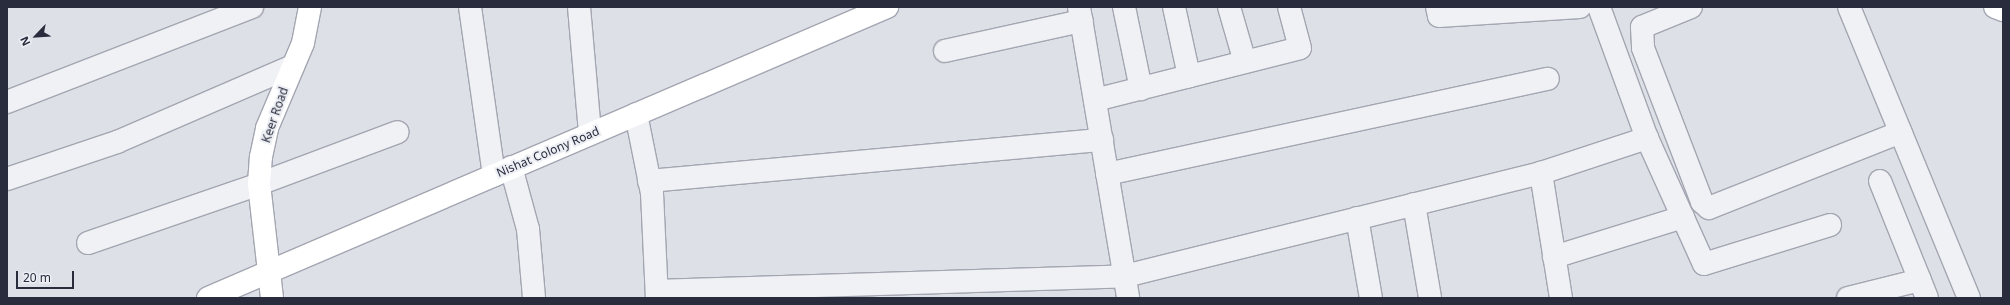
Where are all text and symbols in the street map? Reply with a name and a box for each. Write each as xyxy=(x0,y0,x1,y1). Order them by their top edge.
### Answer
north arrow xyxy=(16,16,56,56)
text: N xyxy=(16,34,33,49)
street label: Keer Road xyxy=(259,85,291,145)
street label: Nishat Colony Road xyxy=(494,124,602,180)
scale bar xyxy=(18,263,76,289)
text: 20 m xyxy=(23,269,51,286)

